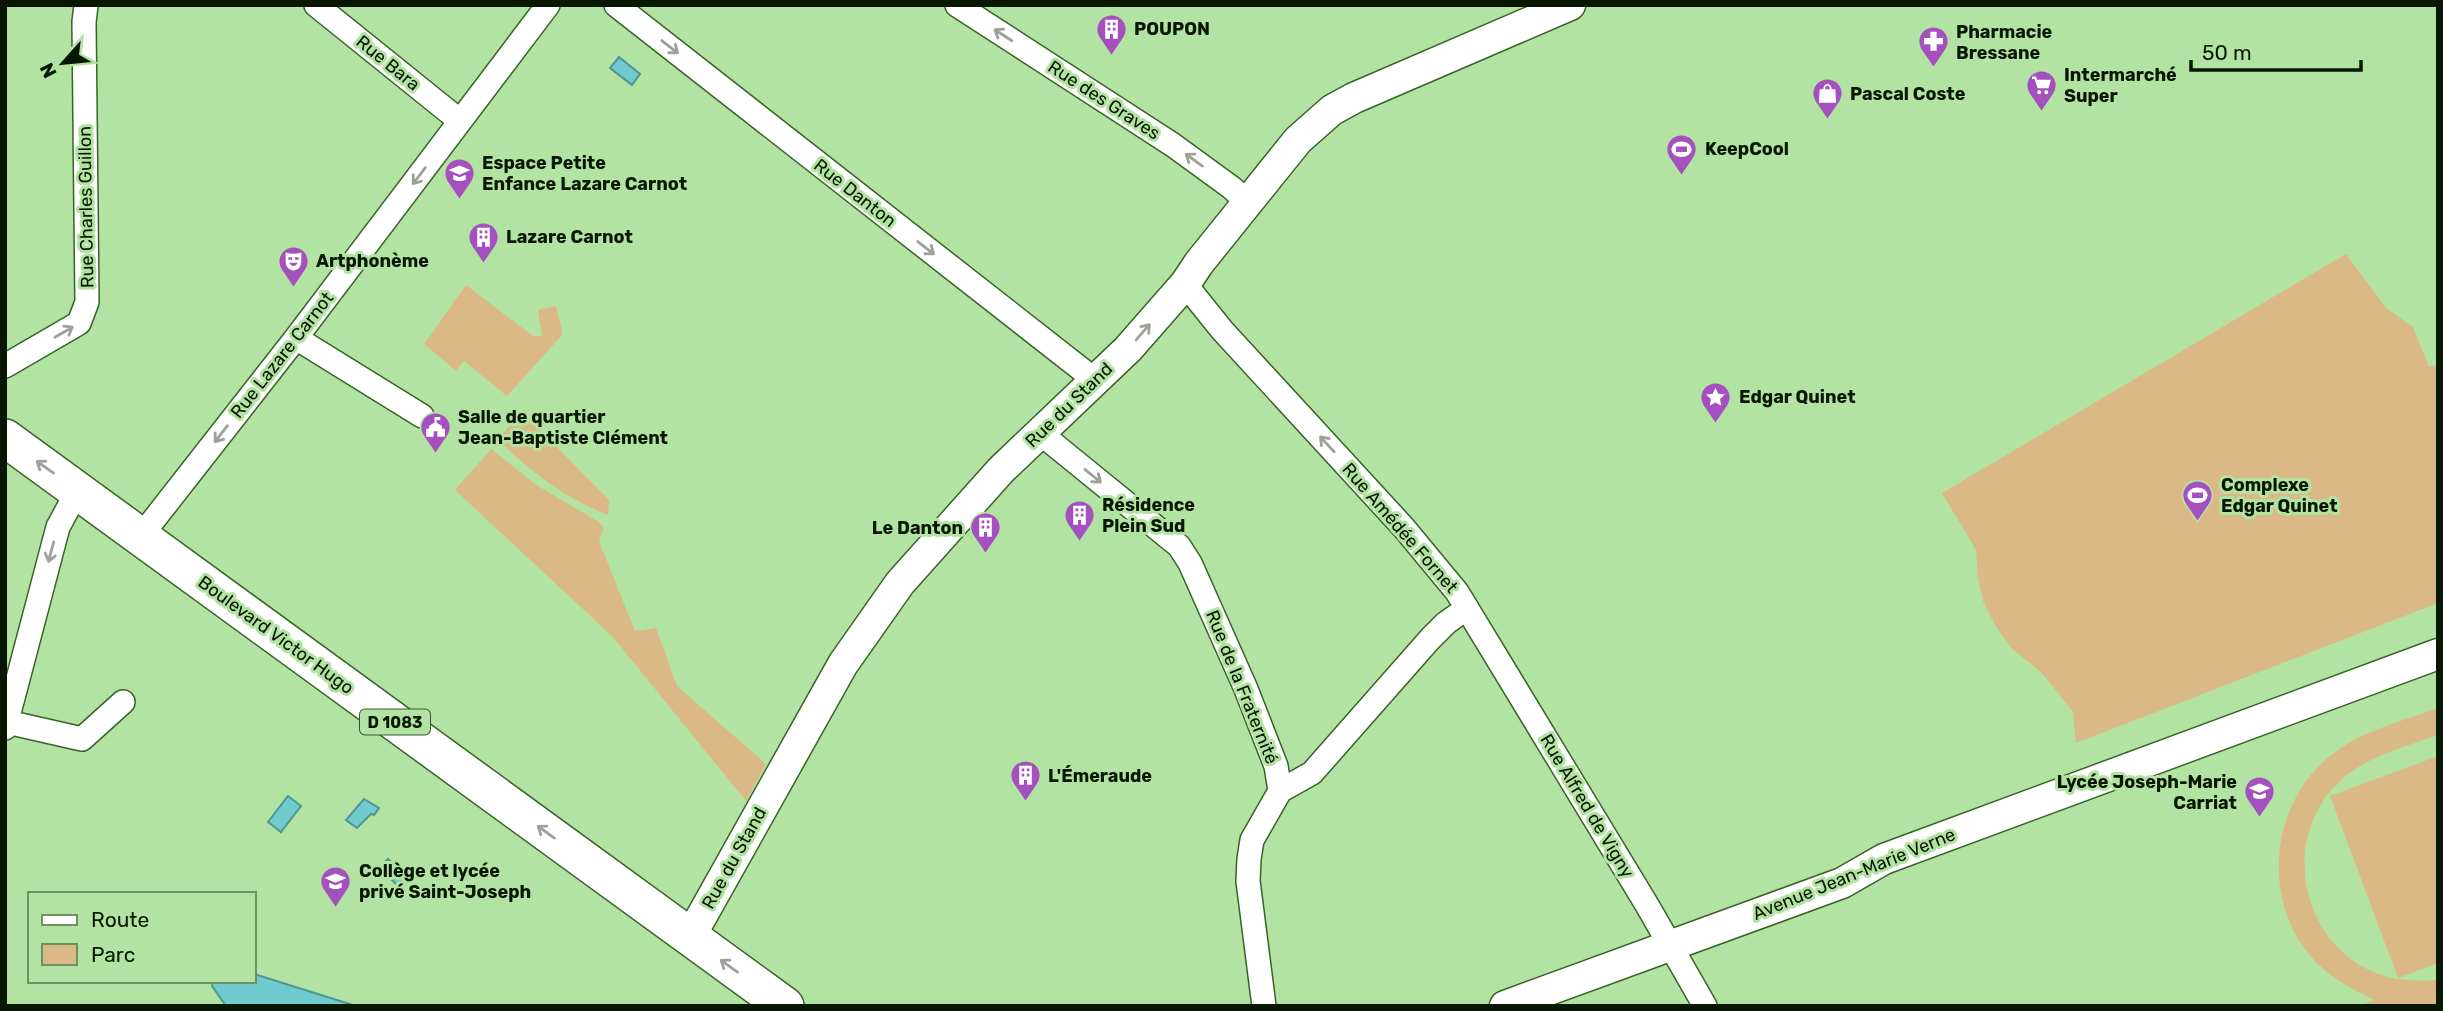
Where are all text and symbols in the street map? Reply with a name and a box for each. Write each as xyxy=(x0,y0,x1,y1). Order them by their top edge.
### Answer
building icon: POUPON xyxy=(1094,12,1128,56)
place label: POUPON xyxy=(1134,18,1210,40)
place label: Pharmacie Bressane xyxy=(1956,21,2053,64)
pharmacy icon: Pharmacie Bressane xyxy=(1916,25,1950,69)
north arrow xyxy=(28,28,98,98)
one-way arrow xyxy=(994,28,1013,43)
scale bar xyxy=(2191,28,2361,72)
street label: Rue Bara xyxy=(352,31,424,95)
one-way arrow xyxy=(660,40,678,55)
text: 50 m xyxy=(2202,40,2252,65)
street label: Rue des Graves xyxy=(1044,56,1164,144)
text: N xyxy=(35,59,62,82)
place label: Intermarché Super xyxy=(2064,64,2177,107)
supermarket icon: Intermarché Super xyxy=(2024,68,2058,112)
shop icon: Pascal Coste xyxy=(1810,77,1844,121)
place label: Pascal Coste xyxy=(1850,83,1966,105)
street label: Rue Charles Guillon xyxy=(74,126,98,288)
sports icon: KeepCool xyxy=(1665,132,1699,176)
place label: KeepCool xyxy=(1705,138,1789,160)
place label: Espace Petite Enfance Lazare Carnot xyxy=(482,152,687,195)
one-way arrow xyxy=(1184,153,1203,168)
street label: Rue Danton xyxy=(809,154,901,232)
school or university icon: Espace Petite Enfance Lazare Carnot xyxy=(442,156,476,200)
one-way arrow xyxy=(411,166,426,184)
building icon: Lazare Carnot xyxy=(466,220,500,264)
place label: Lazare Carnot xyxy=(506,226,633,248)
one-way arrow xyxy=(916,241,934,256)
theatre icon: Artphonème xyxy=(276,244,310,288)
place label: Artphonème xyxy=(316,250,429,272)
street label: Rue Lazare Carnot xyxy=(226,287,338,423)
one-way arrow xyxy=(1135,323,1151,341)
one-way arrow xyxy=(54,324,74,338)
street label: Rue du Stand xyxy=(1021,358,1117,452)
place icon: Edgar Quinet xyxy=(1699,380,1733,424)
place label: Edgar Quinet xyxy=(1739,386,1856,408)
place label: Salle de quartier Jean-Baptiste Clément xyxy=(458,406,668,449)
public building icon: Salle de quartier Jean-Baptiste Clément xyxy=(418,410,452,454)
one-way arrow xyxy=(213,425,228,443)
one-way arrow xyxy=(1318,436,1335,453)
street label: Rue Amédée Fornet xyxy=(1337,458,1463,598)
one-way arrow xyxy=(36,459,55,474)
one-way arrow xyxy=(1083,468,1101,484)
place label: Complexe Edgar Quinet xyxy=(2221,474,2338,517)
sports icon: Complexe Edgar Quinet xyxy=(2181,478,2215,522)
place label: Résidence Plein Sud xyxy=(1102,494,1195,537)
building icon: Résidence Plein Sud xyxy=(1062,498,1096,542)
building icon: Le Danton xyxy=(969,511,1003,555)
place label: Le Danton xyxy=(872,517,963,539)
one-way arrow xyxy=(44,541,57,563)
street label: Boulevard Victor Hugo xyxy=(194,571,358,699)
street label: Rue de la Fraternité xyxy=(1201,607,1283,767)
road number: D 1083 xyxy=(360,709,430,734)
street label: Rue Alfred de Vigny xyxy=(1535,730,1639,882)
building icon: L'Émeraude xyxy=(1008,759,1042,803)
place label: L'Émeraude xyxy=(1048,765,1152,787)
place label: Lycée Joseph-Marie Carriat xyxy=(2057,771,2237,814)
school or university icon: Lycée Joseph-Marie Carriat xyxy=(2243,775,2277,819)
street label: Rue du Stand xyxy=(697,803,771,913)
street label: Avenue Jean-Marie Verne xyxy=(1749,823,1959,925)
one-way arrow xyxy=(537,824,556,839)
place label: Collège et lycée privé Saint-Joseph xyxy=(359,860,531,903)
school or university icon: Collège et lycée privé Saint-Joseph xyxy=(319,864,353,908)
legend xyxy=(28,892,256,983)
text: Route xyxy=(91,907,149,932)
text: Parc xyxy=(91,942,135,967)
one-way arrow xyxy=(721,958,739,973)

